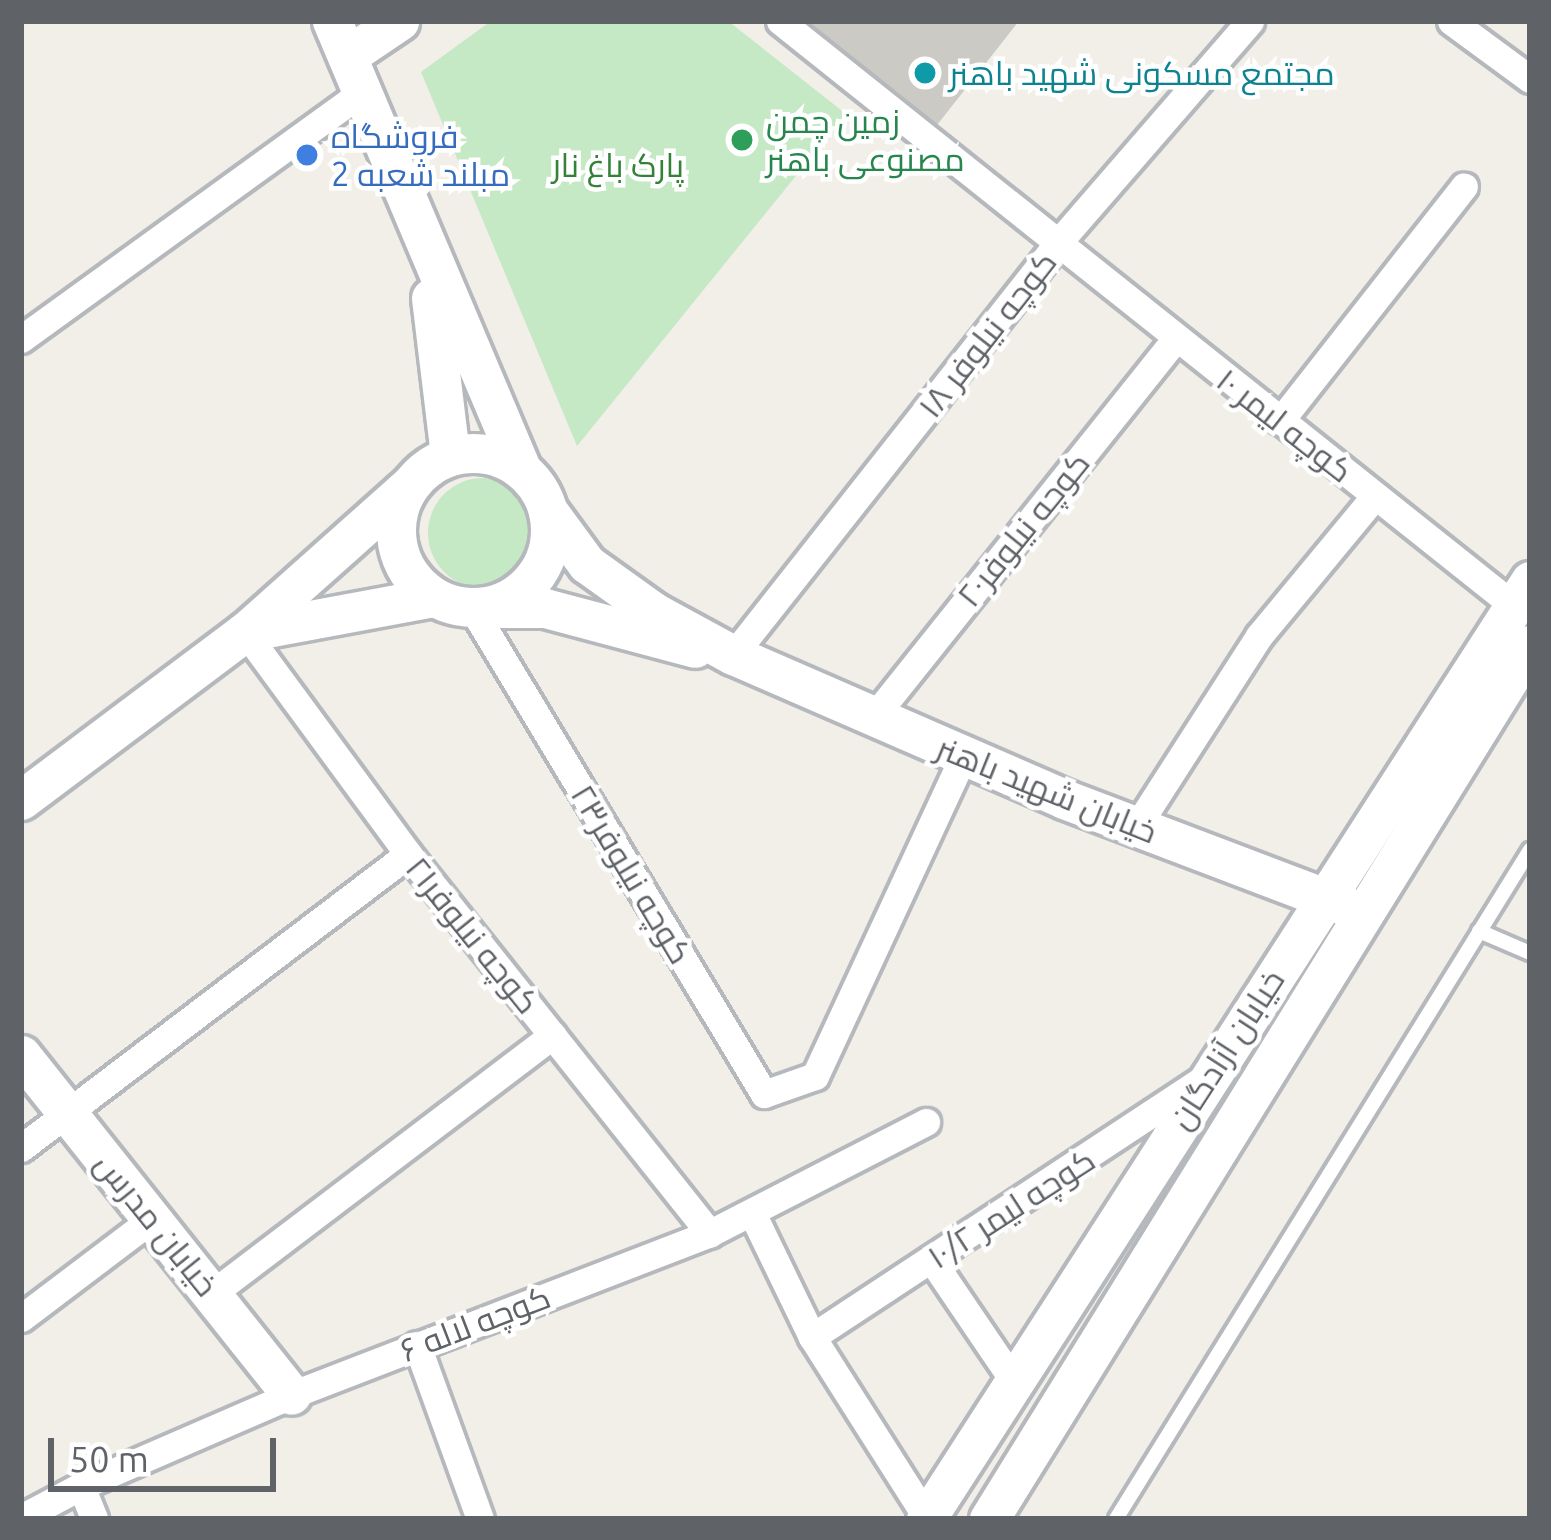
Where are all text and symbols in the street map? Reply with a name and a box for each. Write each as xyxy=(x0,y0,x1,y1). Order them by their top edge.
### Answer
place label: مجتمع مسکونی شهید باهنر xyxy=(949,53,1335,93)
marker: مجتمع مسکونی شهید باهنر xyxy=(912,60,938,86)
place label: زمین چمن مصنوعی باهنر xyxy=(766,101,965,179)
place label: فروشگاه مبلند شعبه 2 xyxy=(331,116,510,194)
marker: زمین چمن مصنوعی باهنر xyxy=(729,127,755,153)
marker: فروشگاه مبلند شعبه 2 xyxy=(294,142,320,168)
park label: پارک باغ نار xyxy=(552,145,684,185)
street label: کوچه نیلوفر ۱۸ xyxy=(910,243,1064,425)
street label: کوچه لیمر ۱۰ xyxy=(1209,360,1361,490)
street label: کوچه نیلوفر۲۰ xyxy=(948,444,1098,614)
street label: خیابان شهید باهنر xyxy=(931,727,1163,851)
street label: کوچه نیلوفر۲۳ xyxy=(563,777,701,971)
street label: کوچه نیلوفر۲۱ xyxy=(398,849,548,1021)
street label: خیابان آزادگان xyxy=(1160,962,1292,1136)
street label: کوچه لیمر ۱۰/۲ xyxy=(920,1139,1102,1277)
street label: خیابان مدرس xyxy=(87,1144,227,1304)
street label: کوچه لاله ۶ xyxy=(394,1276,556,1370)
scale bar xyxy=(54,1414,282,1488)
text: 50 m xyxy=(69,1438,149,1479)

